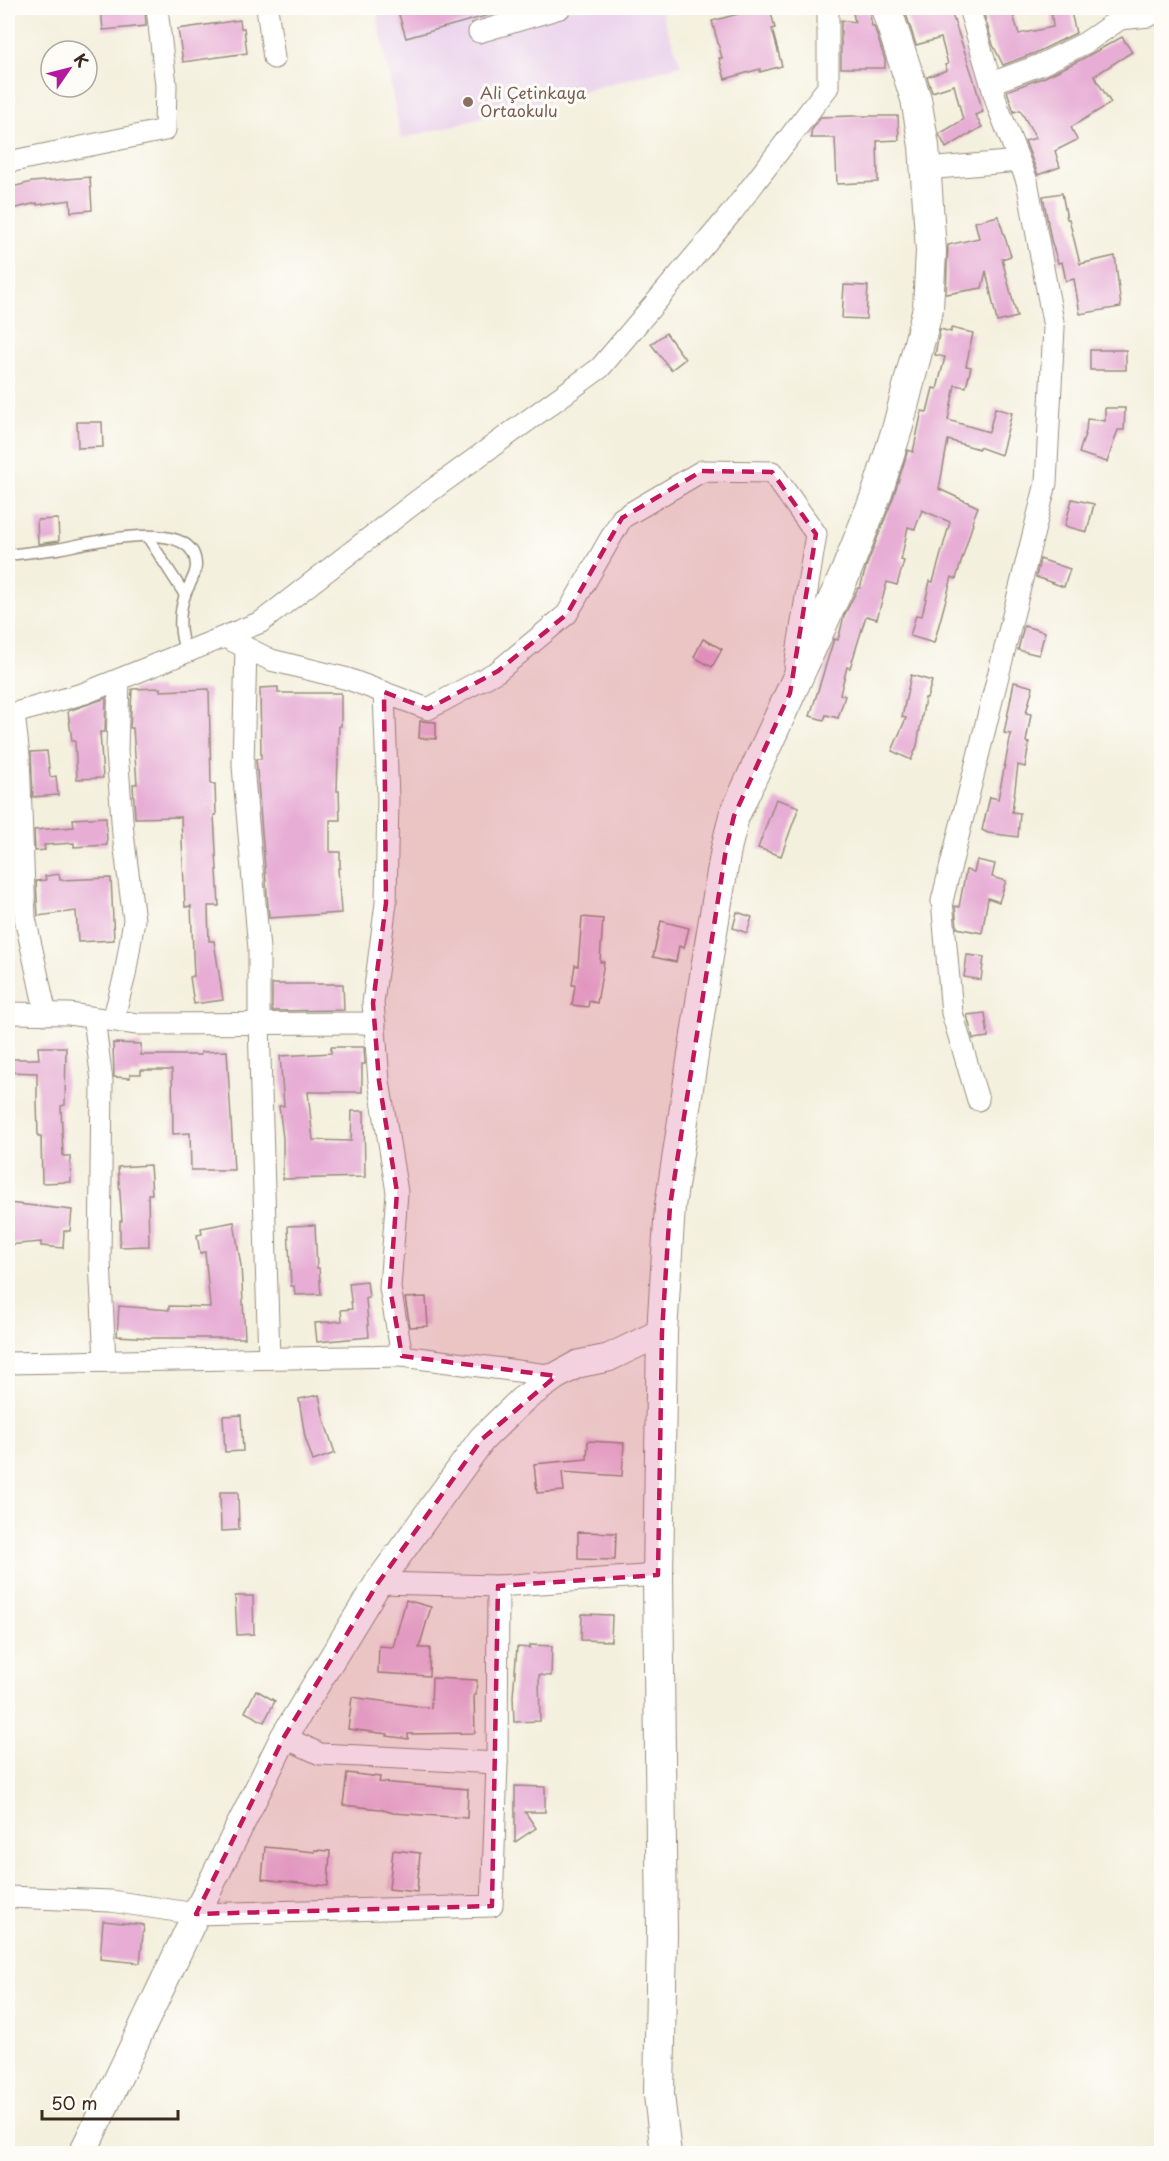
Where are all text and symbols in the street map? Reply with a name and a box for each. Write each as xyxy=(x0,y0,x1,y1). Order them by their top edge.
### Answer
north arrow xyxy=(39,39,99,99)
text: K xyxy=(69,48,95,72)
place label: Ali Çetinkaya Ortaokulu xyxy=(480,80,586,122)
marker: Ali Çetinkaya Ortaokulu xyxy=(461,95,475,109)
scale bar xyxy=(42,2083,178,2121)
text: 50 m xyxy=(51,2089,98,2116)

